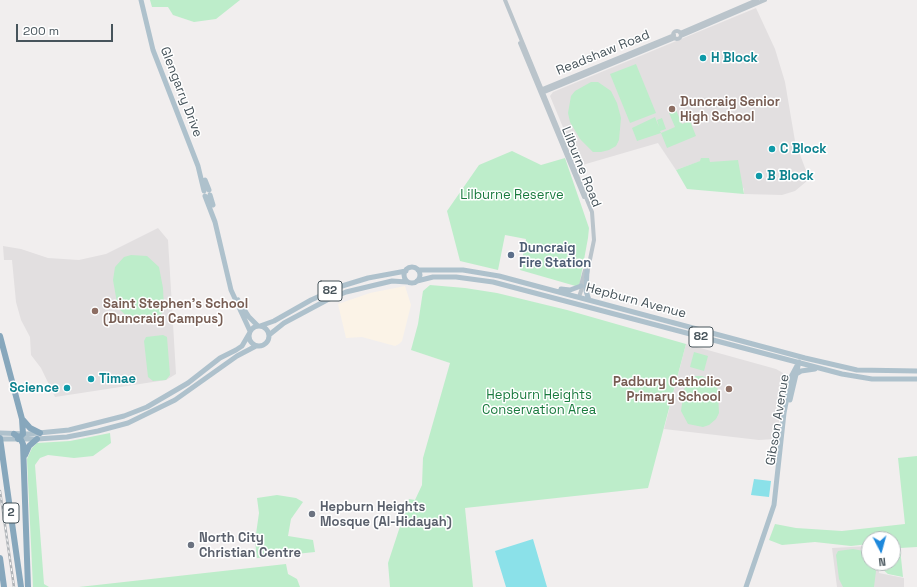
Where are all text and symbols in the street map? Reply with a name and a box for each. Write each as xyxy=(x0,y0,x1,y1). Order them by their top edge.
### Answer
scale bar xyxy=(18,16,115,42)
text: 200 m xyxy=(23,23,59,39)
street label: Readshaw Road xyxy=(554,27,652,79)
street label: Glengarry Drive xyxy=(157,45,205,139)
place label: H Block xyxy=(711,50,758,66)
marker: H Block xyxy=(698,53,708,63)
place label: Duncraig Senior High School xyxy=(680,94,780,125)
marker: Duncraig Senior High School xyxy=(667,104,677,114)
street label: Lilburne Road xyxy=(558,124,604,210)
place label: C Block xyxy=(780,141,827,157)
marker: C Block xyxy=(767,144,777,154)
place label: B Block xyxy=(767,168,814,184)
marker: B Block xyxy=(754,171,764,181)
park label: Lilburne Reserve xyxy=(460,187,564,203)
place label: Duncraig Fire Station xyxy=(519,240,591,271)
marker: Duncraig Fire Station xyxy=(506,250,516,260)
street label: Hepburn Avenue xyxy=(584,280,688,322)
road number: 82 xyxy=(318,281,342,301)
place label: Saint Stephen's School (Duncraig Campus) xyxy=(103,296,248,327)
marker: Saint Stephen's School (Duncraig Campus) xyxy=(90,306,100,316)
road number: 82 xyxy=(689,327,713,347)
place label: Timae xyxy=(99,371,136,387)
street label: Gibson Avenue xyxy=(763,373,793,467)
marker: Timae xyxy=(86,374,96,384)
place label: Padbury Catholic Primary School xyxy=(613,374,721,405)
place label: Science xyxy=(9,380,59,396)
marker: Science xyxy=(62,383,72,393)
marker: Padbury Catholic Primary School xyxy=(724,384,734,394)
park label: Hepburn Heights Conservation Area xyxy=(482,387,596,418)
place label: Hepburn Heights Mosque (Al-Hidayah) xyxy=(320,499,452,530)
road number: 2 xyxy=(3,503,19,523)
marker: Hepburn Heights Mosque (Al-Hidayah) xyxy=(307,509,317,519)
place label: North City Christian Centre xyxy=(199,530,301,561)
north arrow xyxy=(861,531,901,571)
marker: North City Christian Centre xyxy=(186,540,196,550)
text: N xyxy=(878,555,887,569)

